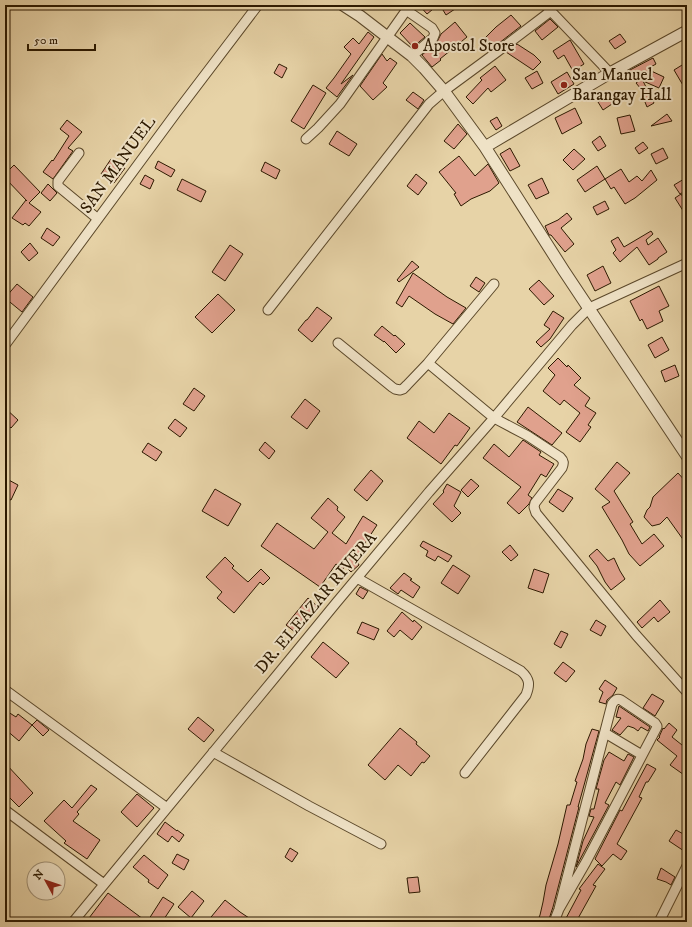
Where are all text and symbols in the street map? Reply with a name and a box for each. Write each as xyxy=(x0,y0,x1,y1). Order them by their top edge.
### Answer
scale bar xyxy=(28,26,95,52)
text: 50 m xyxy=(34,33,58,48)
place label: Apostol Store xyxy=(423,35,515,57)
marker: Apostol Store xyxy=(410,41,420,51)
place label: San Manuel Barangay Hall xyxy=(572,64,671,106)
marker: San Manuel Barangay Hall xyxy=(559,80,569,90)
street label: SAN MANUEL xyxy=(75,112,161,218)
street label: DR. ELEAZAR RIVERA xyxy=(250,527,382,678)
north arrow xyxy=(26,861,66,901)
text: N xyxy=(31,867,47,883)

